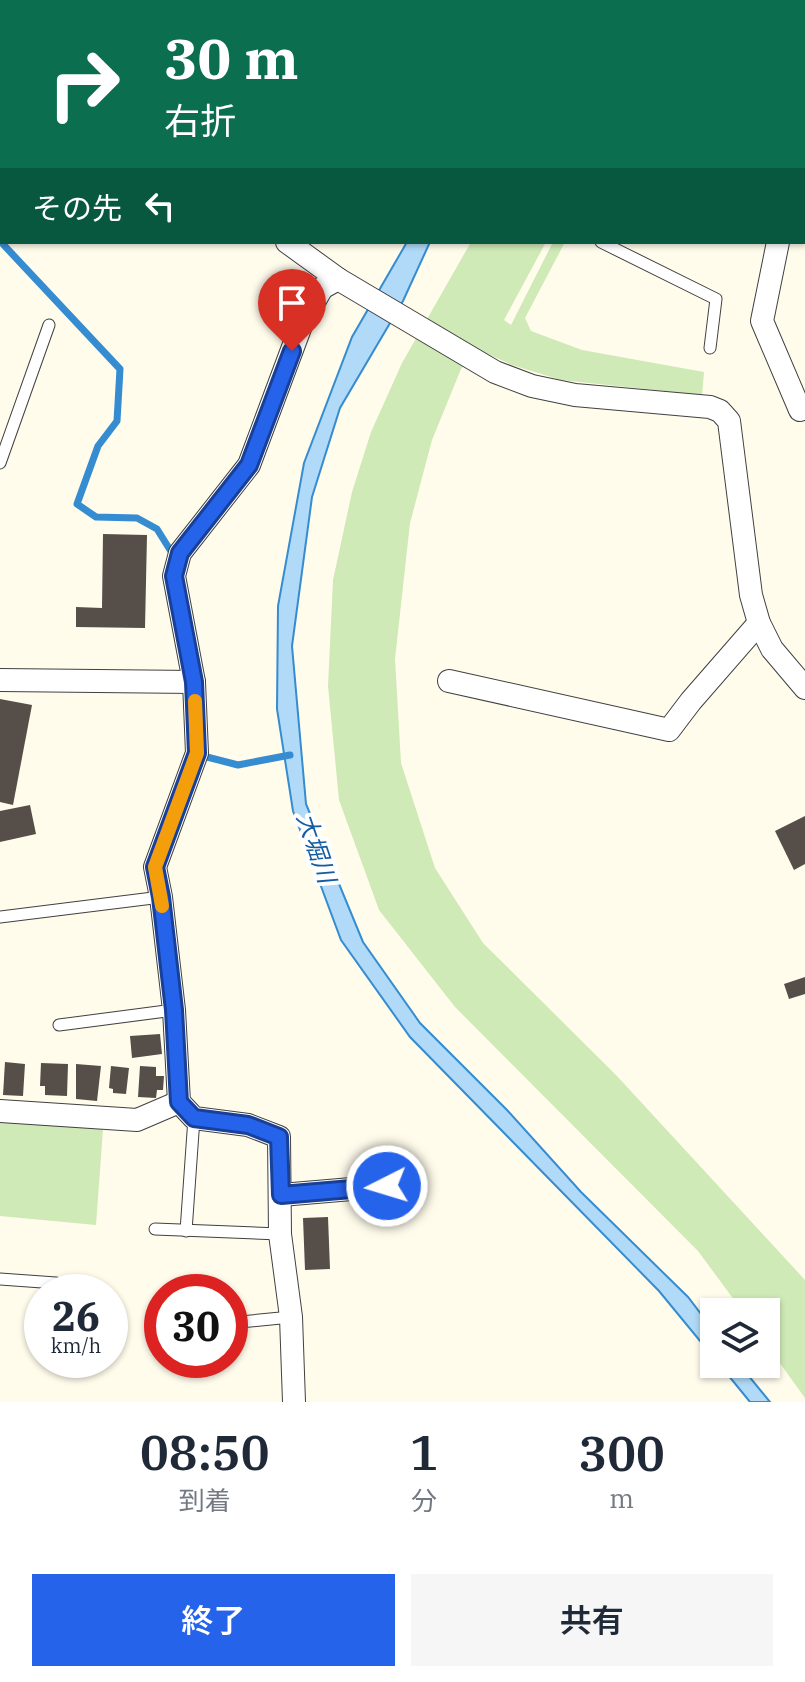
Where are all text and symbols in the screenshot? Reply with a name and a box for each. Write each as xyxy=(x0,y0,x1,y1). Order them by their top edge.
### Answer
text: 30 m xyxy=(164,22,299,94)
icon: right xyxy=(32,32,136,136)
text: 右折 xyxy=(164,97,236,144)
icon: left xyxy=(138,184,182,228)
text: その先 xyxy=(32,188,122,227)
pin xyxy=(258,269,326,351)
icon: arrive xyxy=(270,281,314,325)
water label: 大堀川 xyxy=(290,808,345,890)
position arrow xyxy=(345,1144,429,1228)
speed limit sign: 30 xyxy=(144,1274,248,1378)
text: 26 xyxy=(52,1290,100,1342)
map controls xyxy=(700,1298,780,1378)
button: layers xyxy=(700,1298,780,1378)
text: km/h xyxy=(51,1332,101,1359)
text: 08:50 xyxy=(140,1421,270,1483)
text: 1 xyxy=(410,1421,438,1483)
text: 300 xyxy=(579,1422,665,1484)
text: m xyxy=(609,1481,634,1515)
text: 到着 xyxy=(179,1483,231,1517)
text: 分 xyxy=(411,1483,437,1517)
button: 終了 xyxy=(32,1574,395,1666)
button: 共有 xyxy=(411,1574,773,1666)

